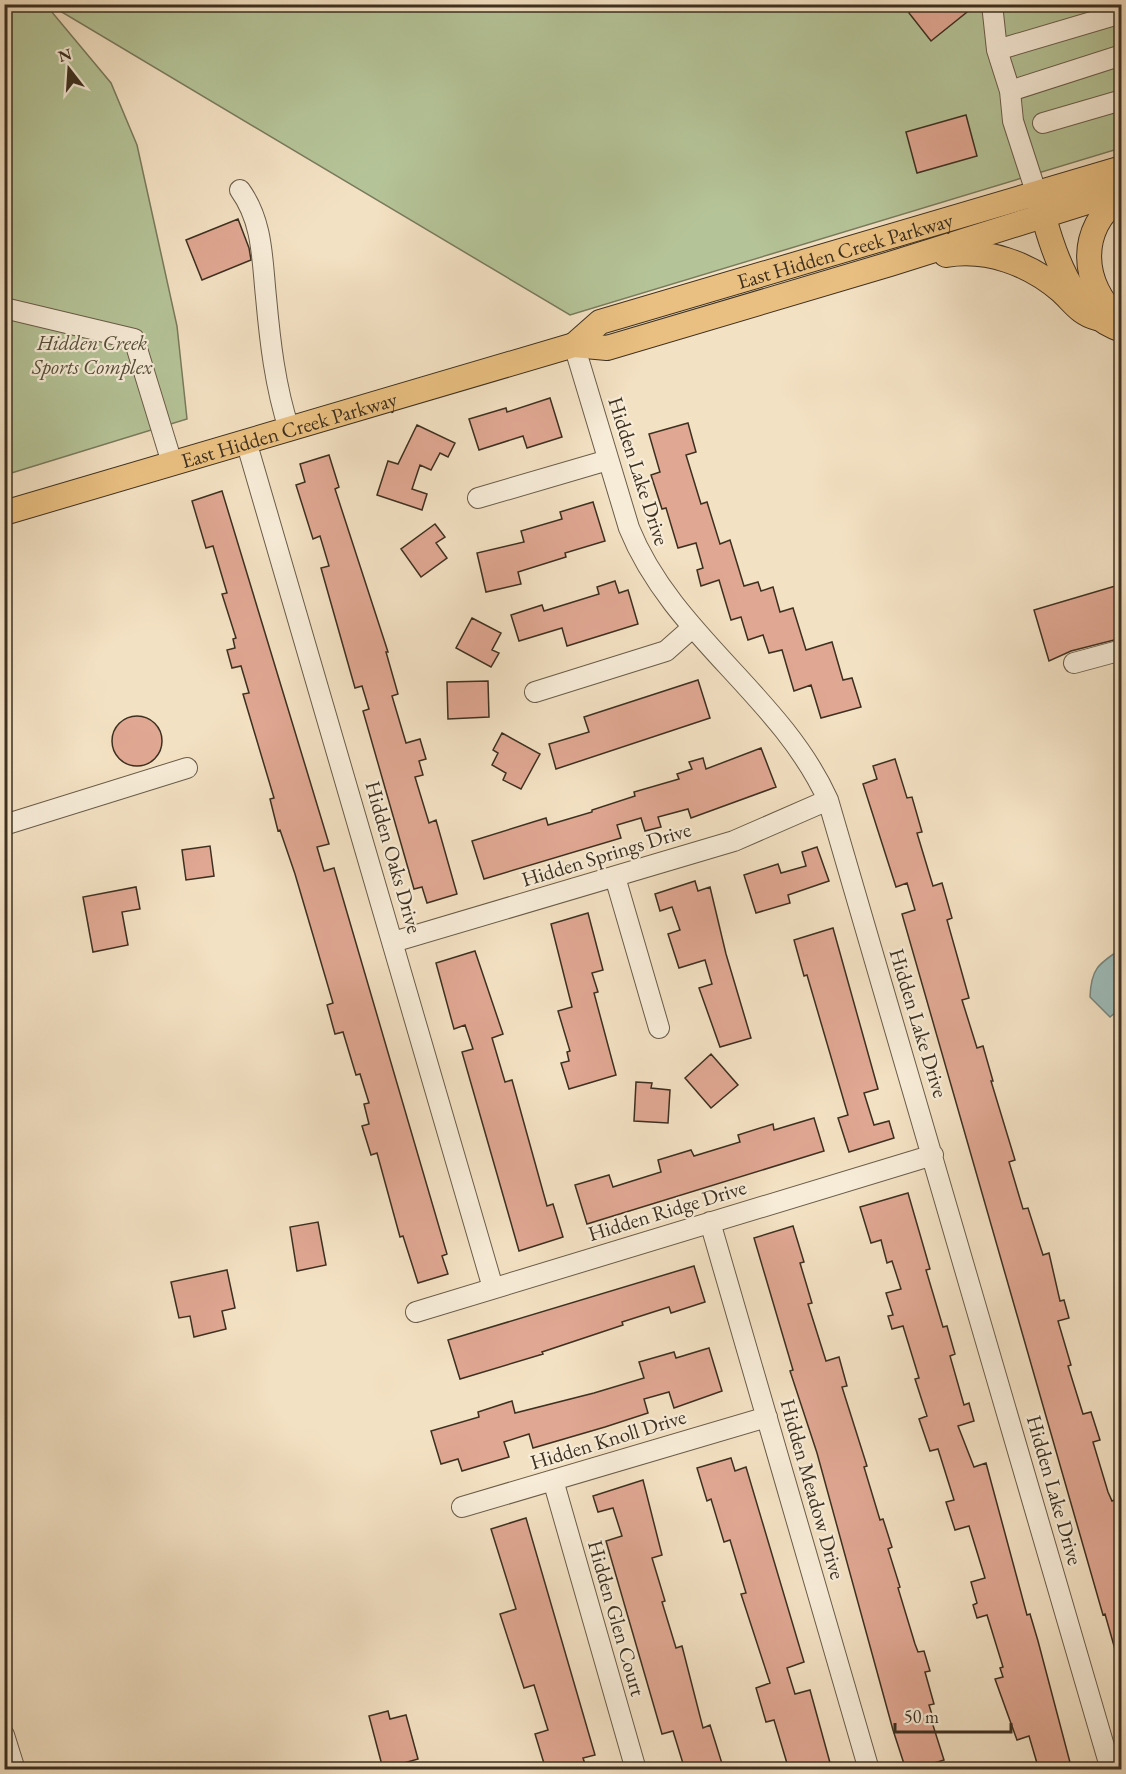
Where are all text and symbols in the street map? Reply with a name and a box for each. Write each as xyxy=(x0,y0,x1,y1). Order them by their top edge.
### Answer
north arrow xyxy=(39,39,99,99)
text: N xyxy=(55,43,74,67)
street label: East Hidden Creek Parkway xyxy=(734,205,957,294)
park label: Hidden Creek Sports Complex xyxy=(31,329,153,380)
street label: East Hidden Creek Parkway xyxy=(178,384,401,474)
street label: Hidden Lake Drive xyxy=(602,393,676,549)
street label: Hidden Oaks Drive xyxy=(359,778,429,936)
street label: Hidden Springs Drive xyxy=(518,815,694,893)
street label: Hidden Lake Drive xyxy=(883,945,955,1101)
street label: Hidden Ridge Drive xyxy=(585,1173,749,1247)
street label: Hidden Meadow Drive xyxy=(774,1396,852,1582)
street label: Hidden Knoll Drive xyxy=(527,1402,689,1476)
street label: Hidden Lake Drive xyxy=(1021,1412,1089,1568)
street label: Hidden Glen Court xyxy=(582,1537,652,1699)
scale bar xyxy=(895,1696,1010,1734)
text: 50 m xyxy=(904,1705,939,1728)

